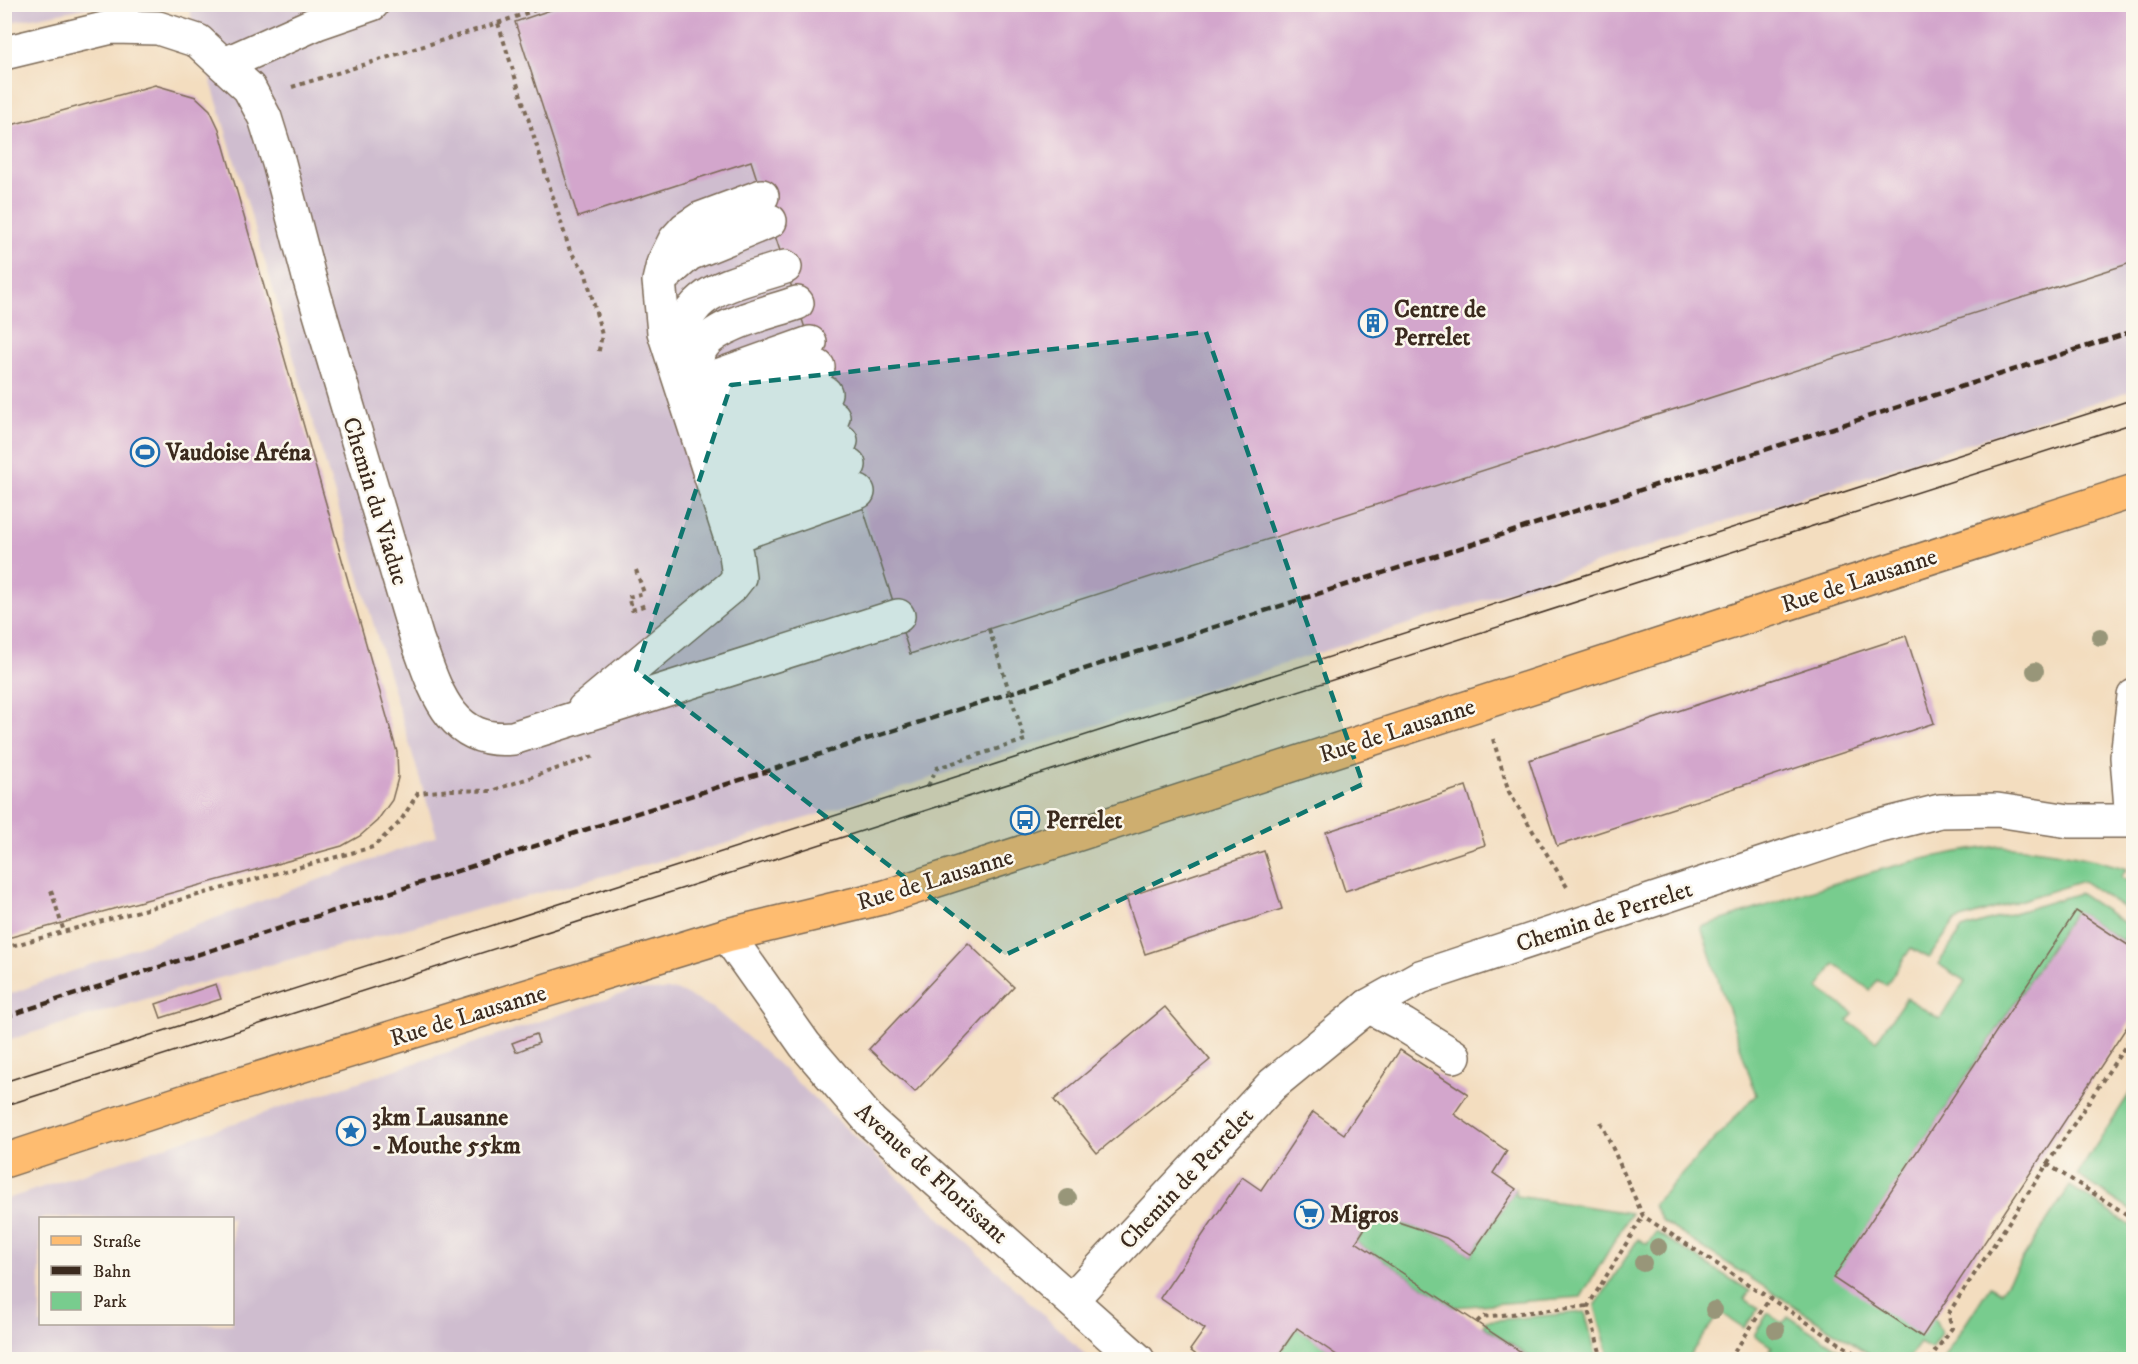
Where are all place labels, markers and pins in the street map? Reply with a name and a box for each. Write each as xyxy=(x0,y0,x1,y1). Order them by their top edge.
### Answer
place label: Centre de Perrelet xyxy=(1394,295,1486,353)
building icon: Centre de Perrelet xyxy=(1357,307,1389,339)
sports icon: Vaudoise Aréna xyxy=(129,436,161,468)
place label: Vaudoise Aréna xyxy=(165,438,312,468)
bus stop icon: Perrelet xyxy=(1009,804,1041,836)
place label: Perrelet xyxy=(1046,806,1122,836)
place label: 3km Lausanne - Mouthe 55km xyxy=(372,1103,521,1161)
place icon: 3km Lausanne - Mouthe 55km xyxy=(335,1115,367,1147)
supermarket icon: Migros xyxy=(1293,1198,1325,1230)
place label: Migros xyxy=(1330,1200,1398,1230)

